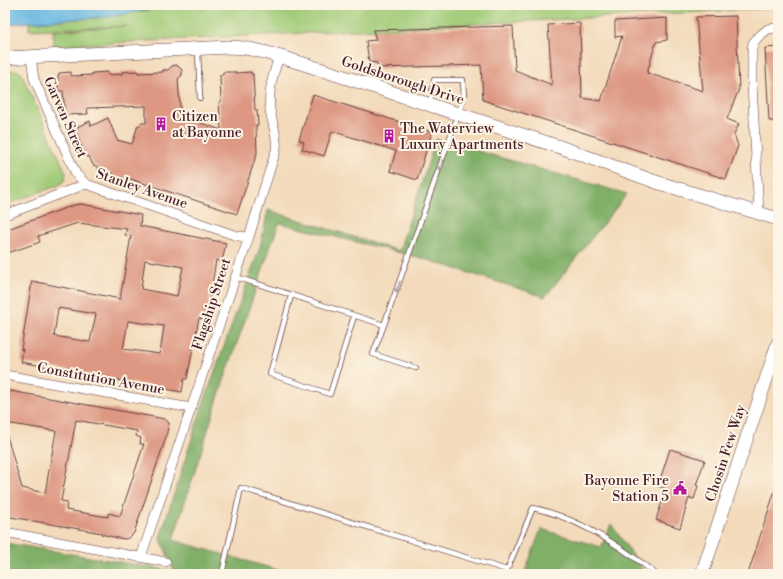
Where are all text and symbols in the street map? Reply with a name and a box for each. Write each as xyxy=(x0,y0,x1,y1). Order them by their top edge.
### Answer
street label: Goldsborough Drive xyxy=(339,53,466,109)
street label: Garven Street xyxy=(39,74,91,161)
place label: Citizen at Bayonne xyxy=(172,108,242,142)
building icon: Citizen at Bayonne xyxy=(153,116,169,132)
place label: The Waterview Luxury Apartments xyxy=(400,120,524,154)
building icon: The Waterview Luxury Apartments xyxy=(381,128,397,144)
one-way arrow xyxy=(436,158,444,170)
street label: Stanley Avenue xyxy=(94,165,190,213)
street label: Flagship Street xyxy=(189,256,235,353)
one-way arrow xyxy=(393,281,401,293)
street label: Constitution Avenue xyxy=(36,359,166,399)
street label: Chosin Few Way xyxy=(702,402,750,504)
place label: Bayonne Fire Station 5 xyxy=(583,472,669,506)
public building icon: Bayonne Fire Station 5 xyxy=(672,480,688,496)

